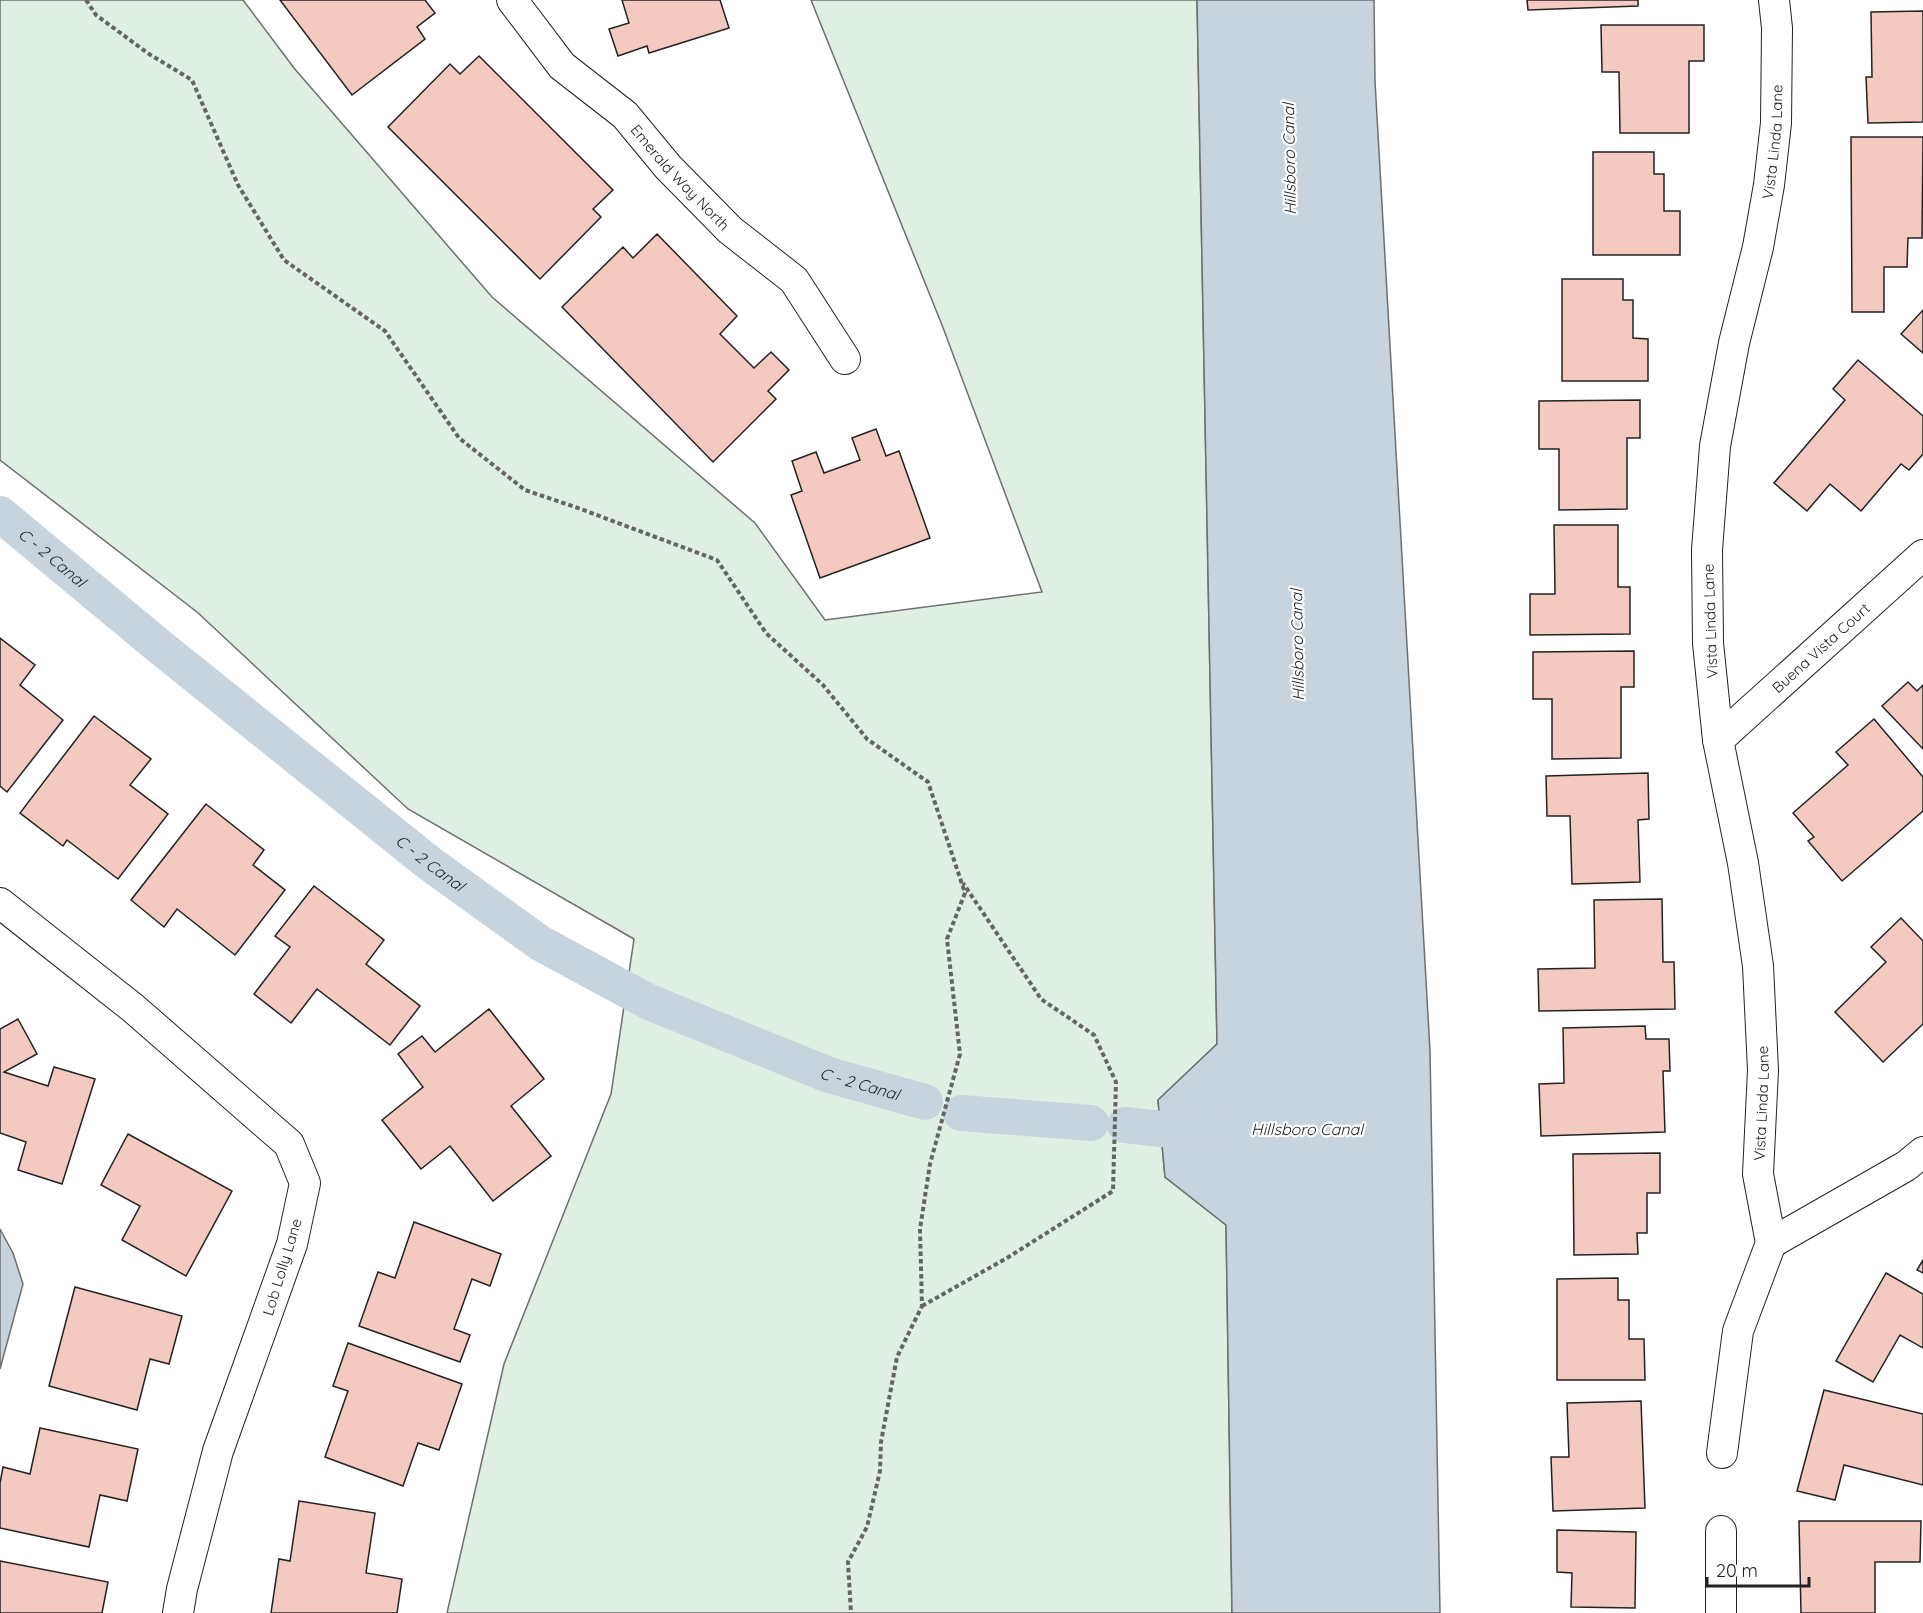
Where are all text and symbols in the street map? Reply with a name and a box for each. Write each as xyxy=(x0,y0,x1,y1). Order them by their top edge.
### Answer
street label: Vista Linda Lane xyxy=(1757,84,1786,200)
water label: Hillsboro Canal xyxy=(1278,101,1300,215)
street label: Emerald Way North xyxy=(627,120,734,234)
water label: C - 2 Canal xyxy=(15,524,92,593)
street label: Vista Linda Lane xyxy=(1699,563,1721,679)
water label: Hillsboro Canal xyxy=(1286,587,1308,701)
street label: Buena Vista Court xyxy=(1768,598,1873,697)
water label: C - 2 Canal xyxy=(392,830,471,897)
street label: Vista Linda Lane xyxy=(1749,1045,1773,1161)
water label: C - 2 Canal xyxy=(817,1062,904,1105)
water label: Hillsboro Canal xyxy=(1251,1119,1365,1139)
street label: Lob Lolly Lane xyxy=(258,1216,306,1318)
scale bar xyxy=(1707,1550,1809,1588)
text: 20 m xyxy=(1716,1559,1758,1582)

